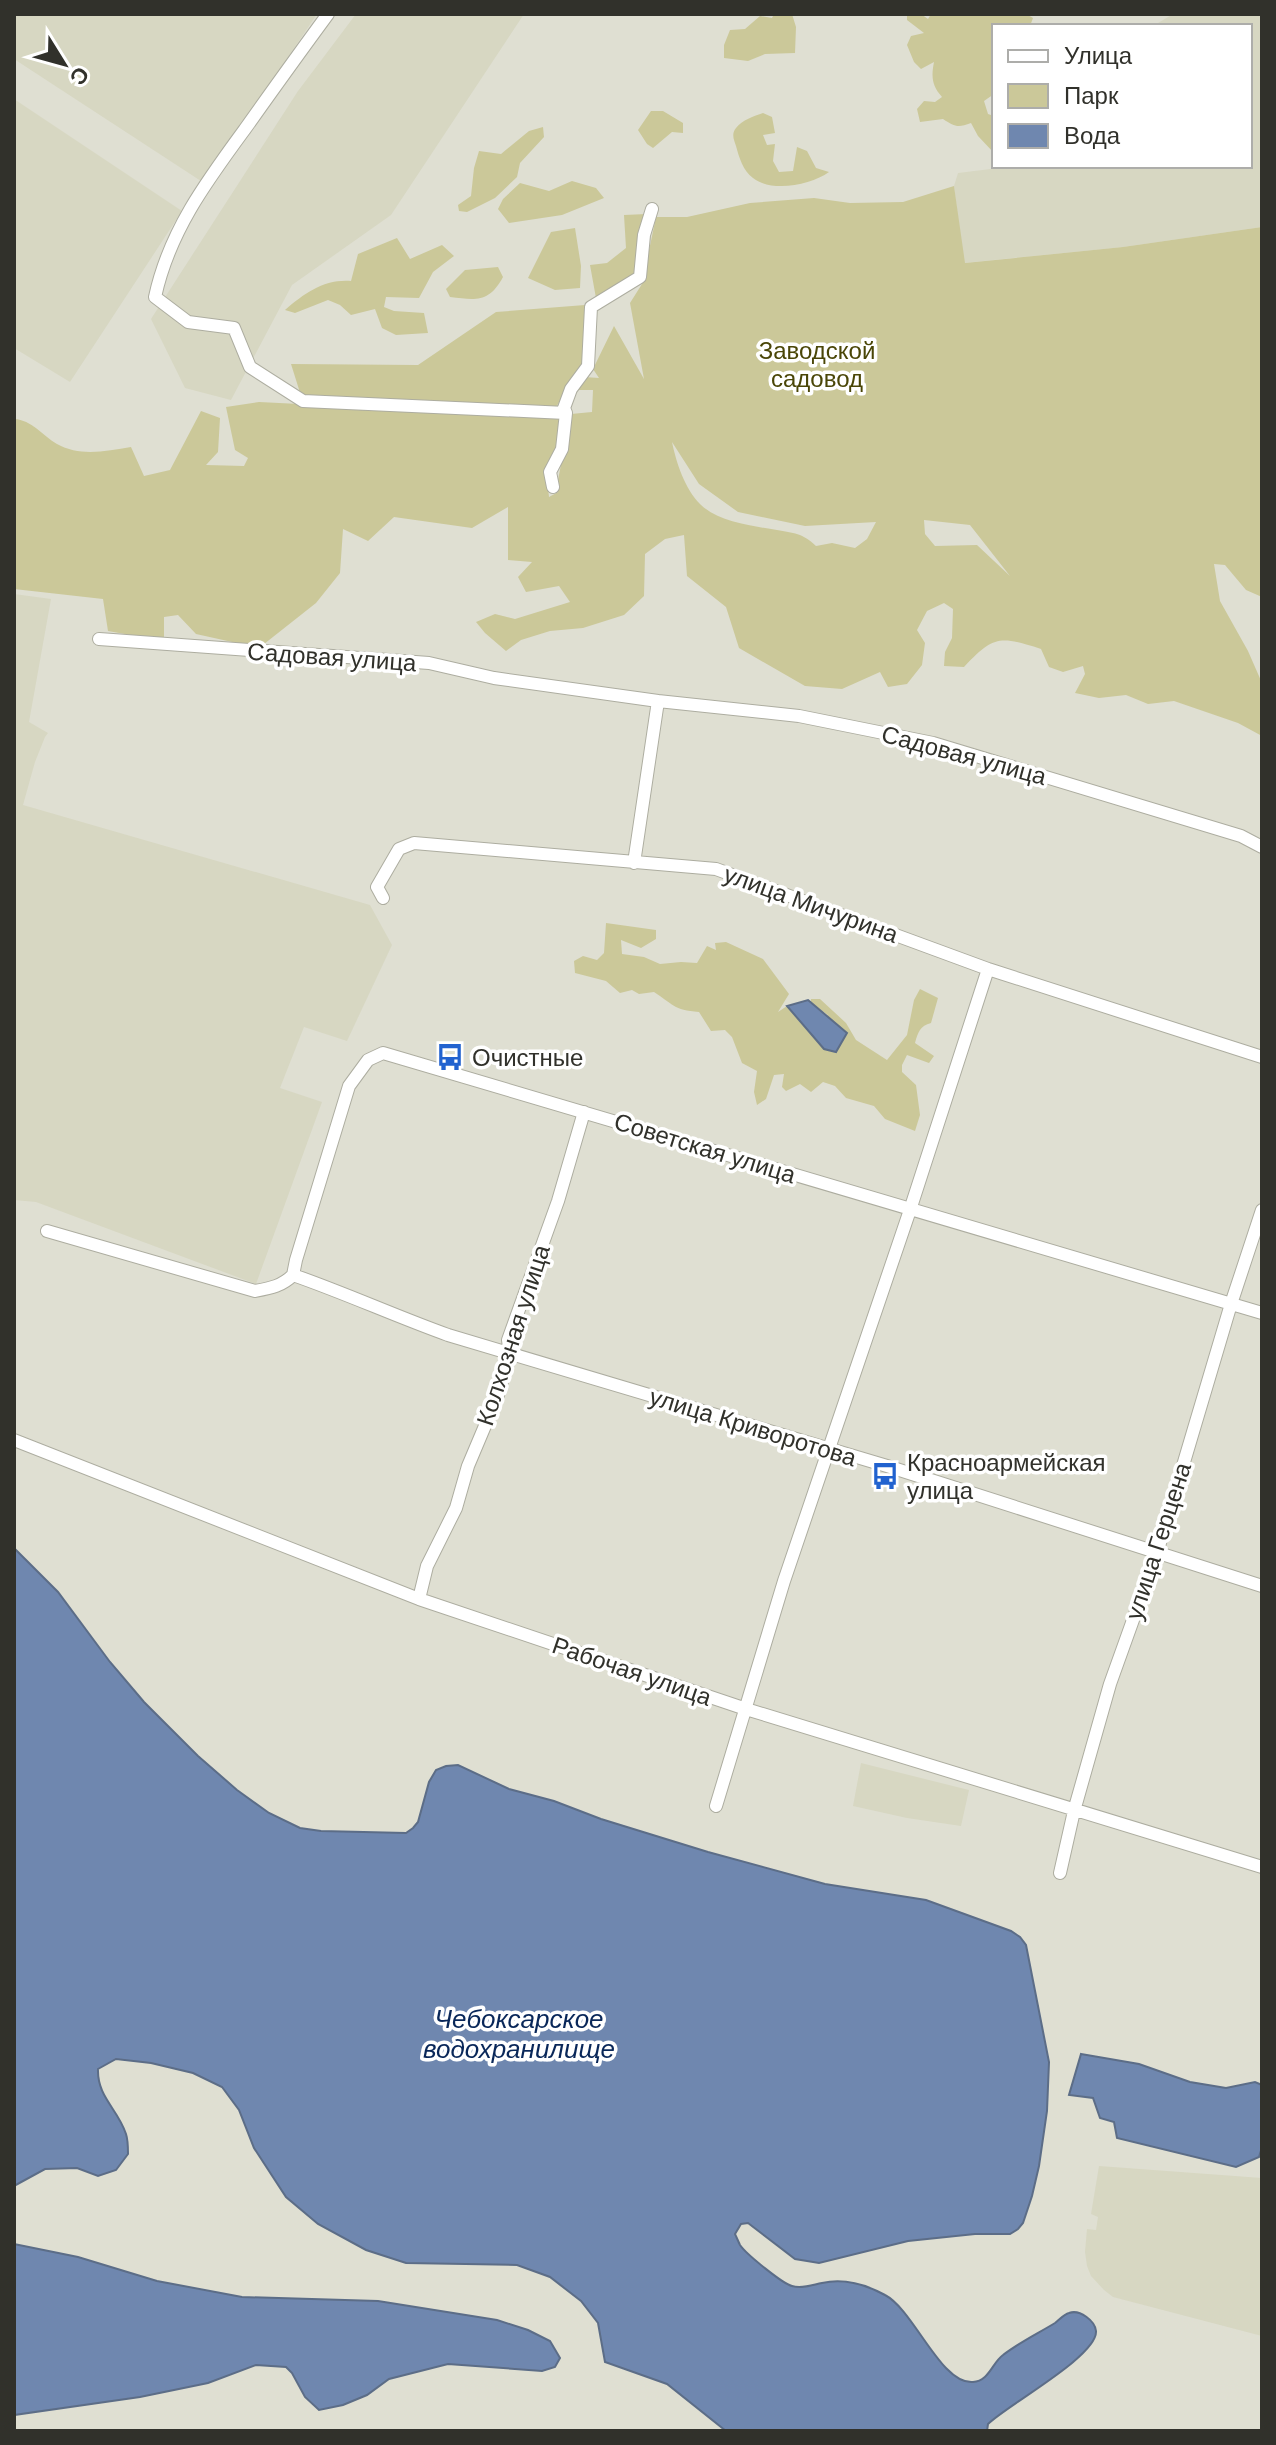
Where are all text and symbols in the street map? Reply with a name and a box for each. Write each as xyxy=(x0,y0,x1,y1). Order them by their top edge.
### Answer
north arrow xyxy=(24,24,104,104)
legend xyxy=(992,24,1252,168)
text: Улица xyxy=(1064,40,1133,71)
text: С xyxy=(63,61,96,91)
text: Парк xyxy=(1064,80,1119,111)
text: Вода xyxy=(1064,120,1121,151)
park label: Заводской садовод xyxy=(759,335,875,394)
street label: Садовая улица xyxy=(246,636,418,678)
street label: Садовая улица xyxy=(878,718,1050,792)
street label: улица Мичурина xyxy=(720,858,903,950)
bus stop icon: Очистные xyxy=(435,1042,465,1072)
place label: Очистные xyxy=(472,1042,583,1073)
street label: Советская улица xyxy=(610,1106,800,1191)
street label: Колхозная улица xyxy=(469,1240,557,1429)
street label: улица Криворотова xyxy=(646,1381,861,1473)
place label: Красноармейская улица xyxy=(907,1447,1106,1506)
street label: улица Герцена xyxy=(1118,1458,1198,1624)
bus stop icon: Красноармейская улица xyxy=(870,1461,900,1491)
street label: Рабочая улица xyxy=(548,1629,716,1713)
water label: Чебоксарское водохранилище xyxy=(423,2002,615,2066)

